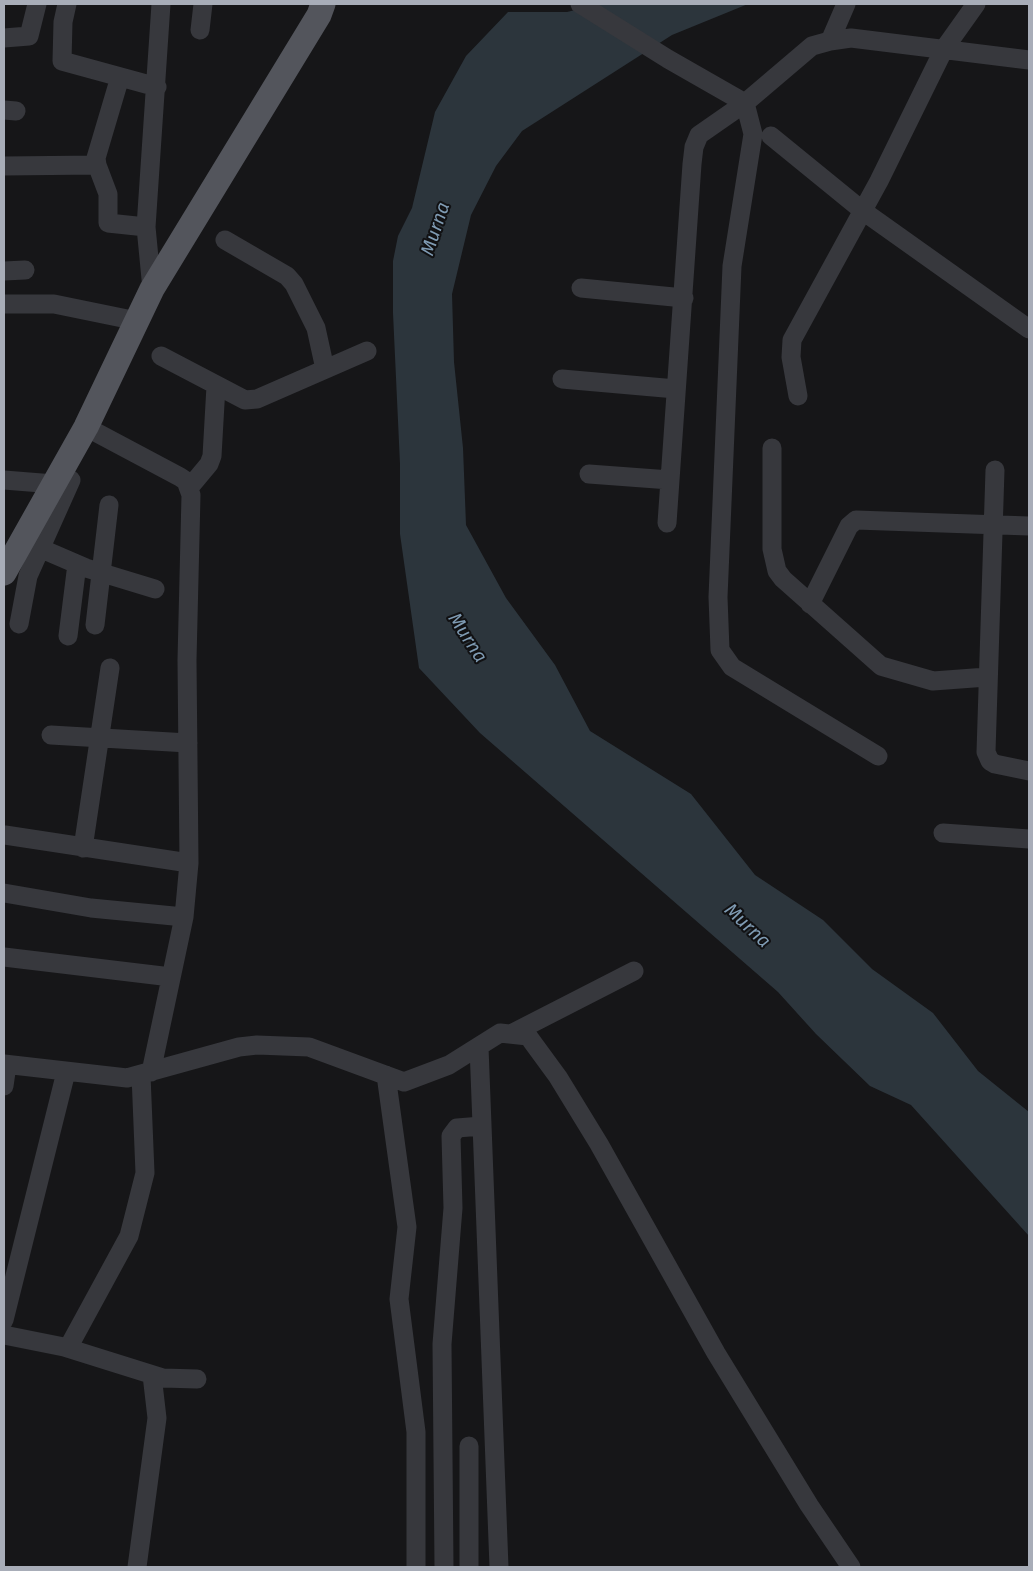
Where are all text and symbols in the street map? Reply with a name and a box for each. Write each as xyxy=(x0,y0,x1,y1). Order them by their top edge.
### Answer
water label: Murna xyxy=(417,199,455,259)
water label: Murna xyxy=(443,609,491,667)
water label: Murna xyxy=(719,899,775,953)

